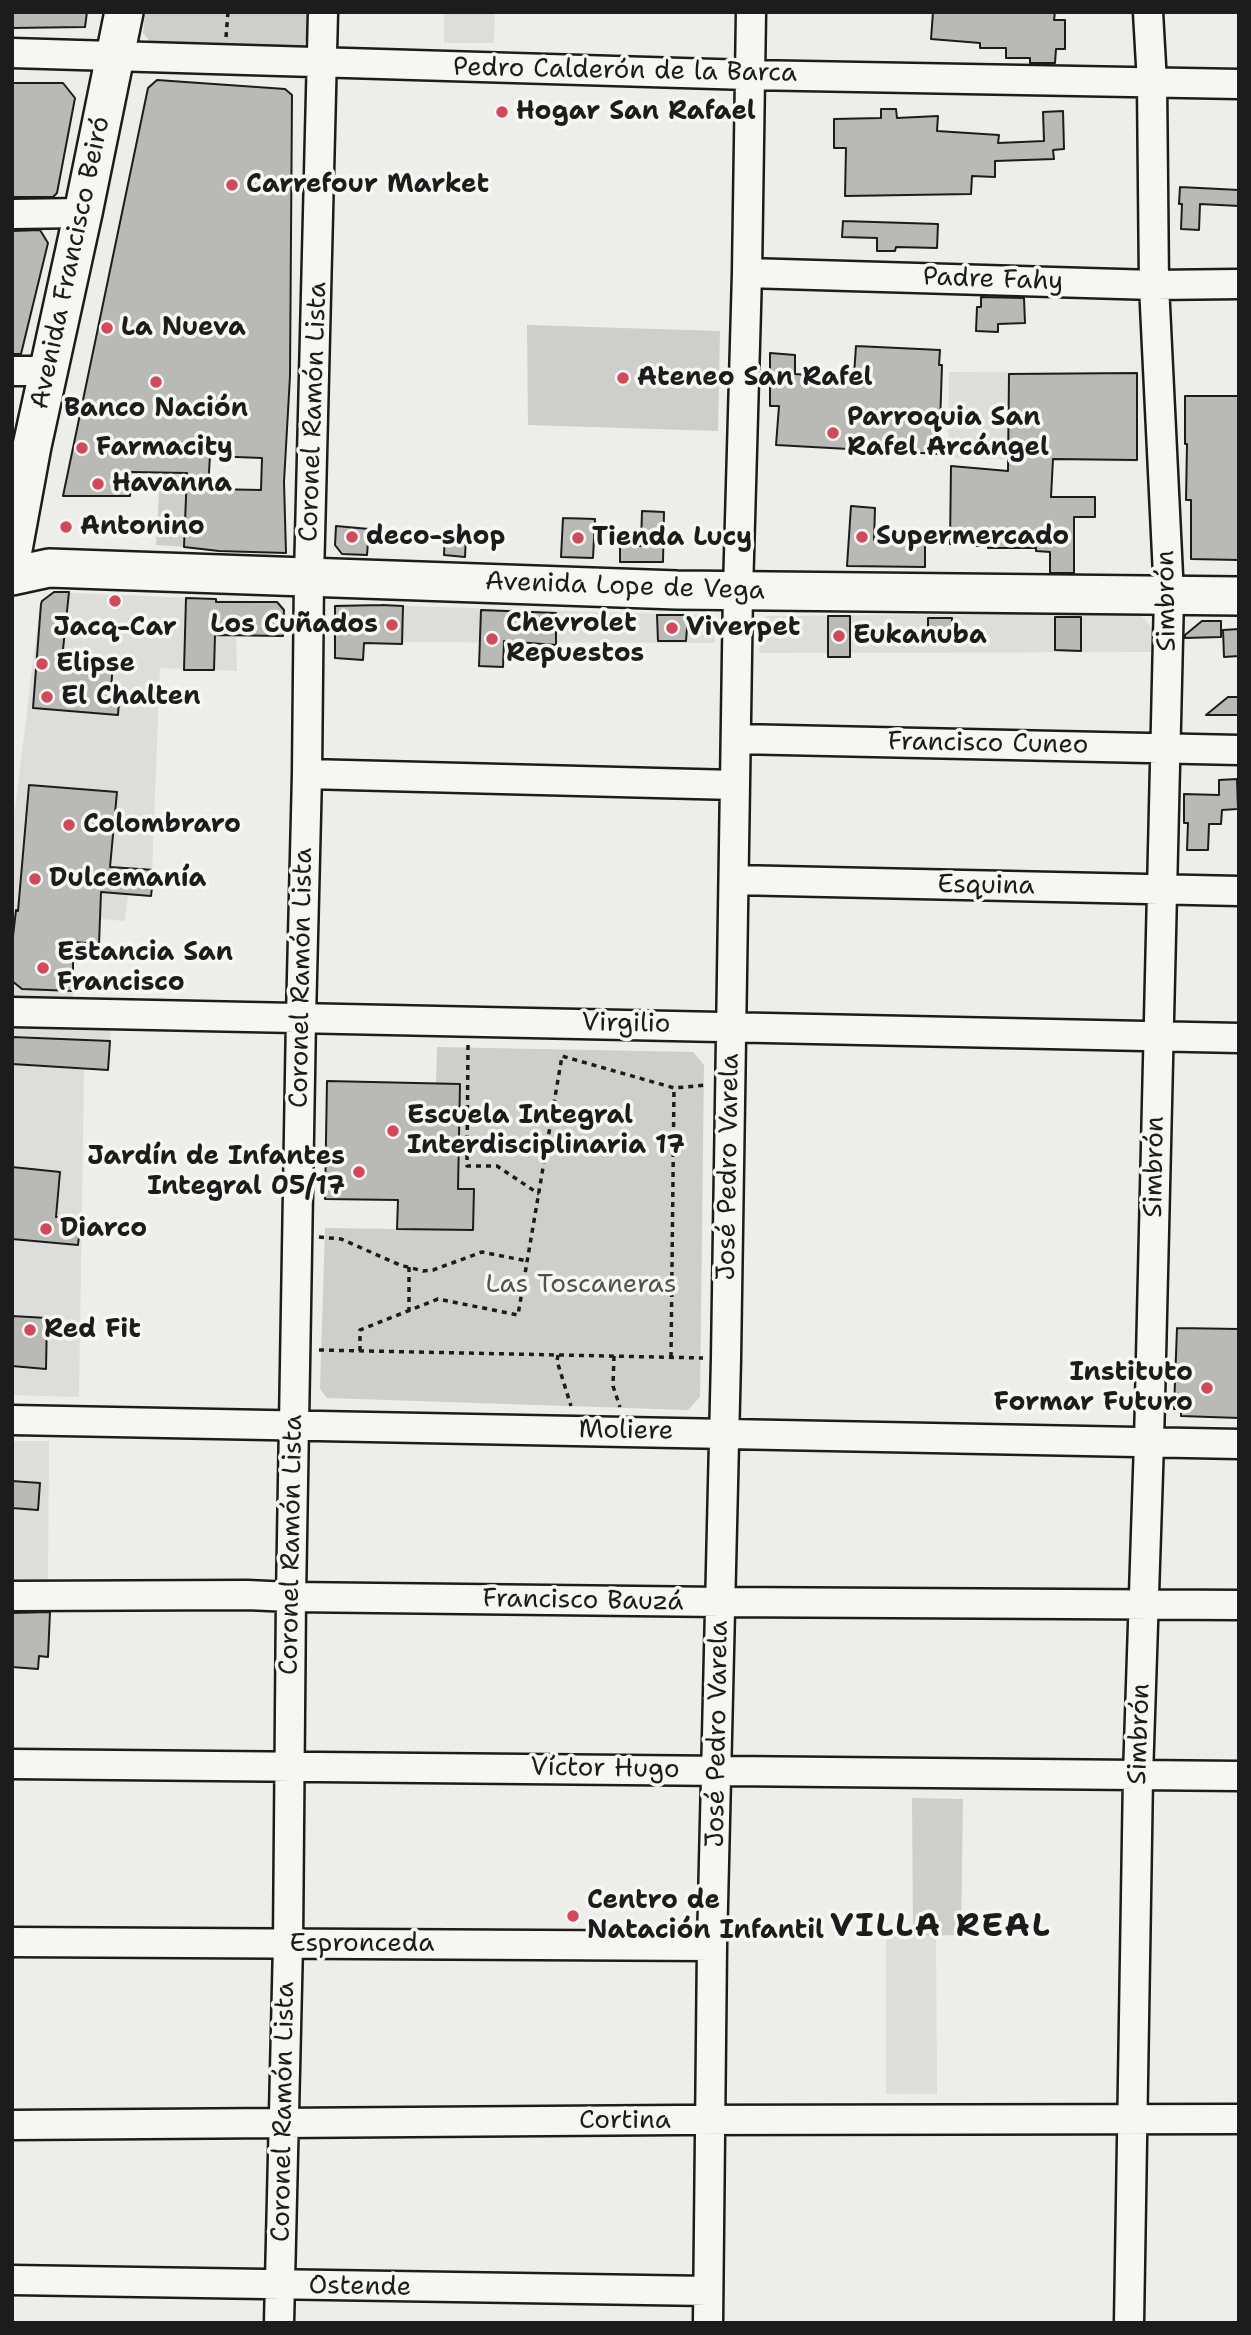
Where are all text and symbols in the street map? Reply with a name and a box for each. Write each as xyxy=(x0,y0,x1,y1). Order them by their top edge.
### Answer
street label: Pedro Calderón de la Barca xyxy=(453,52,797,90)
place label: Hogar San Rafael xyxy=(516,96,756,128)
marker: Hogar San Rafael xyxy=(494,104,510,120)
street label: Avenida Francisco Beiró xyxy=(25,114,117,412)
place label: Carrefour Market xyxy=(246,169,489,201)
marker: Carrefour Market xyxy=(224,177,240,193)
street label: Padre Fahy xyxy=(922,262,1064,298)
street label: Coronel Ramón Lista xyxy=(294,281,334,543)
place label: La Nueva xyxy=(121,312,246,344)
marker: La Nueva xyxy=(99,320,115,336)
place label: Ateneo San Rafel xyxy=(637,362,873,394)
marker: Ateneo San Rafel xyxy=(615,370,631,386)
marker: Banco Nación xyxy=(148,374,164,390)
place label: Banco Nación xyxy=(64,393,248,425)
place label: Parroquia San Rafel Arcángel xyxy=(847,402,1049,464)
marker: Parroquia San Rafel Arcángel xyxy=(825,425,841,441)
place label: Farmacity xyxy=(96,432,233,464)
marker: Farmacity xyxy=(74,440,90,456)
place label: Havanna xyxy=(112,468,232,500)
marker: Havanna xyxy=(90,476,106,492)
place label: Antonino xyxy=(80,511,205,543)
marker: Antonino xyxy=(58,519,74,535)
place label: deco-shop xyxy=(366,521,505,553)
place label: Supermercado xyxy=(876,521,1069,553)
place label: Tienda Lucy xyxy=(592,522,752,554)
marker: deco-shop xyxy=(344,529,360,545)
marker: Supermercado xyxy=(854,529,870,545)
marker: Tienda Lucy xyxy=(570,530,586,546)
street label: Simbrón xyxy=(1151,550,1183,652)
street label: Avenida Lope de Vega xyxy=(484,567,766,607)
marker: Jacq-Car xyxy=(107,593,123,609)
place label: Chevrolet Repuestos xyxy=(506,608,644,670)
place label: Los Cuñados xyxy=(210,609,378,641)
place label: Jacq-Car xyxy=(53,612,177,644)
place label: Viverpet xyxy=(686,612,800,644)
marker: Los Cuñados xyxy=(384,617,400,633)
marker: Viverpet xyxy=(664,620,680,636)
place label: Eukanuba xyxy=(853,620,987,652)
marker: Eukanuba xyxy=(831,628,847,644)
marker: Chevrolet Repuestos xyxy=(484,631,500,647)
place label: Elipse xyxy=(56,648,135,680)
marker: Elipse xyxy=(34,656,50,672)
place label: El Chalten xyxy=(61,681,201,713)
marker: El Chalten xyxy=(39,689,55,705)
street label: Francisco Cuneo xyxy=(887,727,1089,761)
place label: Colombraro xyxy=(83,809,241,841)
marker: Colombraro xyxy=(61,817,77,833)
street label: Coronel Ramón Lista xyxy=(284,848,320,1108)
place label: Dulcemanía xyxy=(49,863,206,895)
street label: Esquina xyxy=(937,870,1035,902)
marker: Dulcemanía xyxy=(27,871,43,887)
place label: Estancia San Francisco xyxy=(57,937,233,998)
marker: Estancia San Francisco xyxy=(35,960,51,976)
street label: Virgilio xyxy=(581,1008,671,1040)
street label: José Pedro Varela xyxy=(711,1053,747,1281)
place label: Escuela Integral Interdisciplinaria 17 xyxy=(407,1100,685,1162)
street label: Simbrón xyxy=(1139,1116,1171,1218)
marker: Escuela Integral Interdisciplinaria 17 xyxy=(385,1123,401,1139)
place label: Jardín de Infantes Integral 05/17 xyxy=(87,1141,345,1202)
marker: Jardín de Infantes Integral 05/17 xyxy=(351,1164,367,1180)
place label: Diarco xyxy=(60,1213,147,1245)
marker: Diarco xyxy=(38,1221,54,1237)
park label: Las Toscaneras xyxy=(485,1269,677,1301)
place label: Red Fit xyxy=(44,1314,141,1346)
marker: Red Fit xyxy=(22,1322,38,1338)
place label: Instituto Formar Futuro xyxy=(994,1357,1193,1418)
marker: Instituto Formar Futuro xyxy=(1199,1380,1215,1396)
street label: Coronel Ramón Lista xyxy=(274,1415,310,1675)
street label: Moliere xyxy=(578,1415,674,1447)
street label: Francisco Bauzá xyxy=(482,1584,684,1618)
street label: José Pedro Varela xyxy=(700,1620,736,1848)
street label: Simbrón xyxy=(1123,1683,1157,1785)
street label: Víctor Hugo xyxy=(530,1752,680,1786)
place label: Centro de Natación Infantil xyxy=(587,1885,824,1946)
district label: VILLA REAL xyxy=(831,1907,1051,1947)
marker: Centro de Natación Infantil xyxy=(565,1908,581,1924)
street label: Espronceda xyxy=(290,1928,434,1960)
street label: Coronel Ramón Lista xyxy=(266,1982,302,2242)
street label: Cortina xyxy=(579,2105,671,2137)
street label: Ostende xyxy=(308,2271,412,2303)

